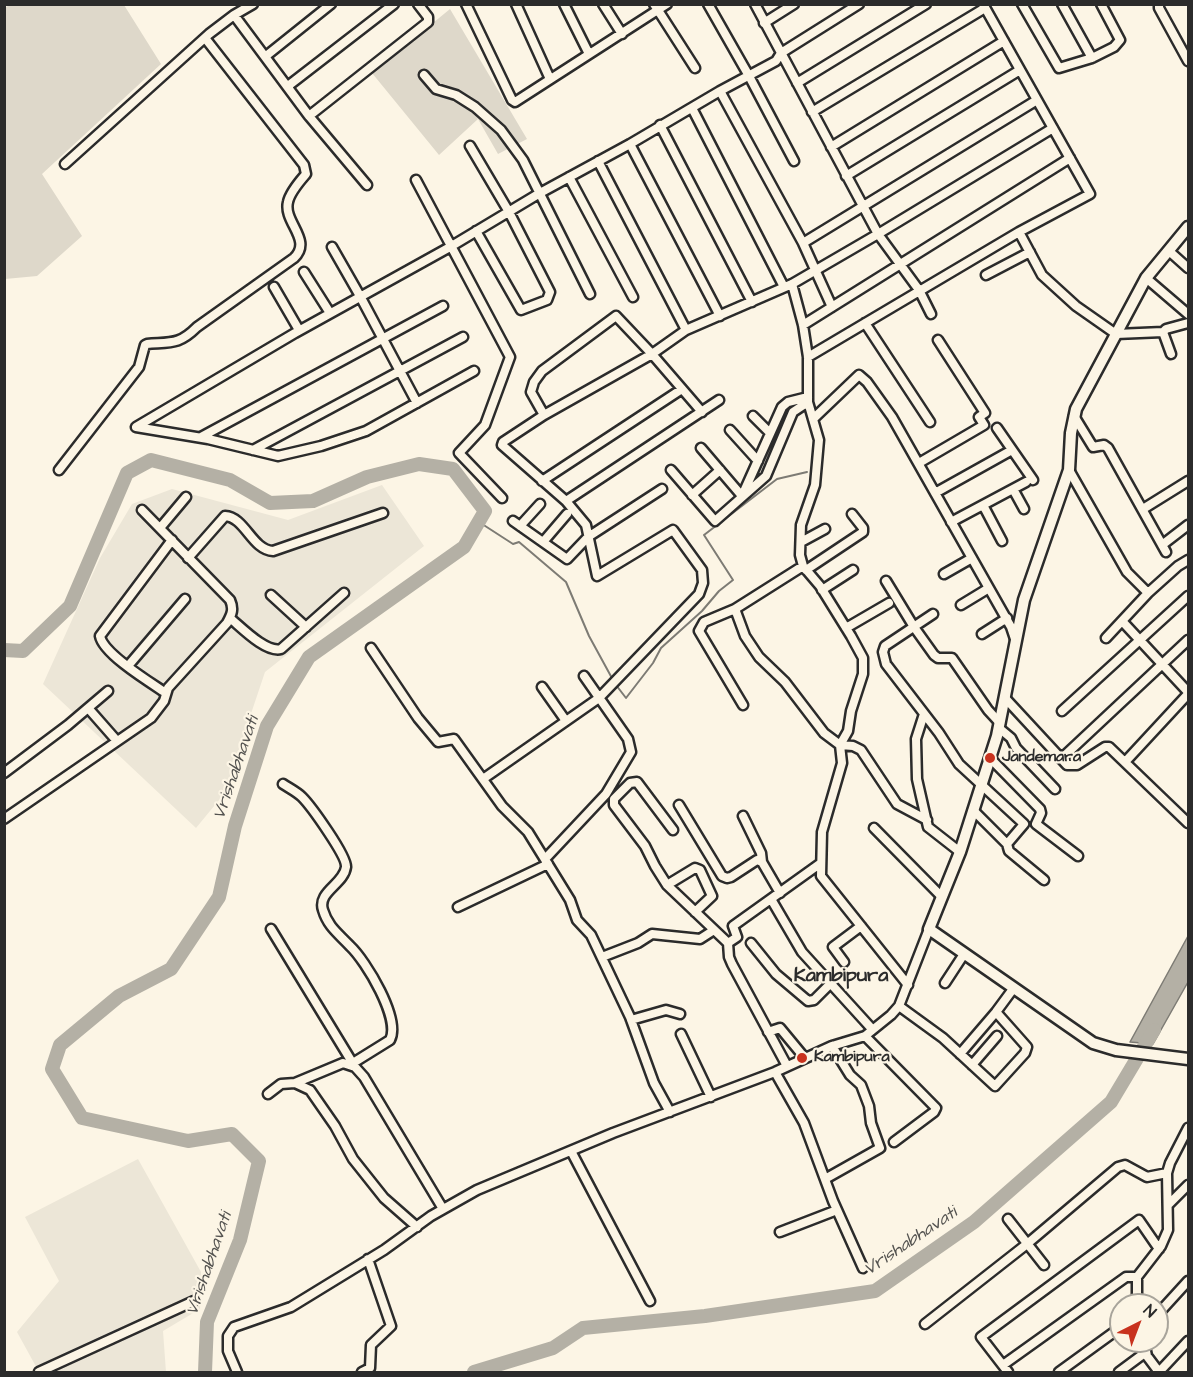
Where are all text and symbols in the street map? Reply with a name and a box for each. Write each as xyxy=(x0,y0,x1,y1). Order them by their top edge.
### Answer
water label: Vrishabhavati xyxy=(209,714,265,822)
place label: Jandemara xyxy=(1002,748,1081,768)
marker: Jandemara xyxy=(983,751,997,765)
district label: Kambipura xyxy=(794,965,888,989)
place label: Kambipura xyxy=(814,1048,890,1068)
marker: Kambipura xyxy=(795,1051,809,1065)
water label: Vrishabhavati xyxy=(860,1203,962,1281)
water label: Vrishabhavati xyxy=(182,1210,238,1318)
north arrow xyxy=(1109,1293,1169,1353)
text: N xyxy=(1139,1300,1161,1323)

